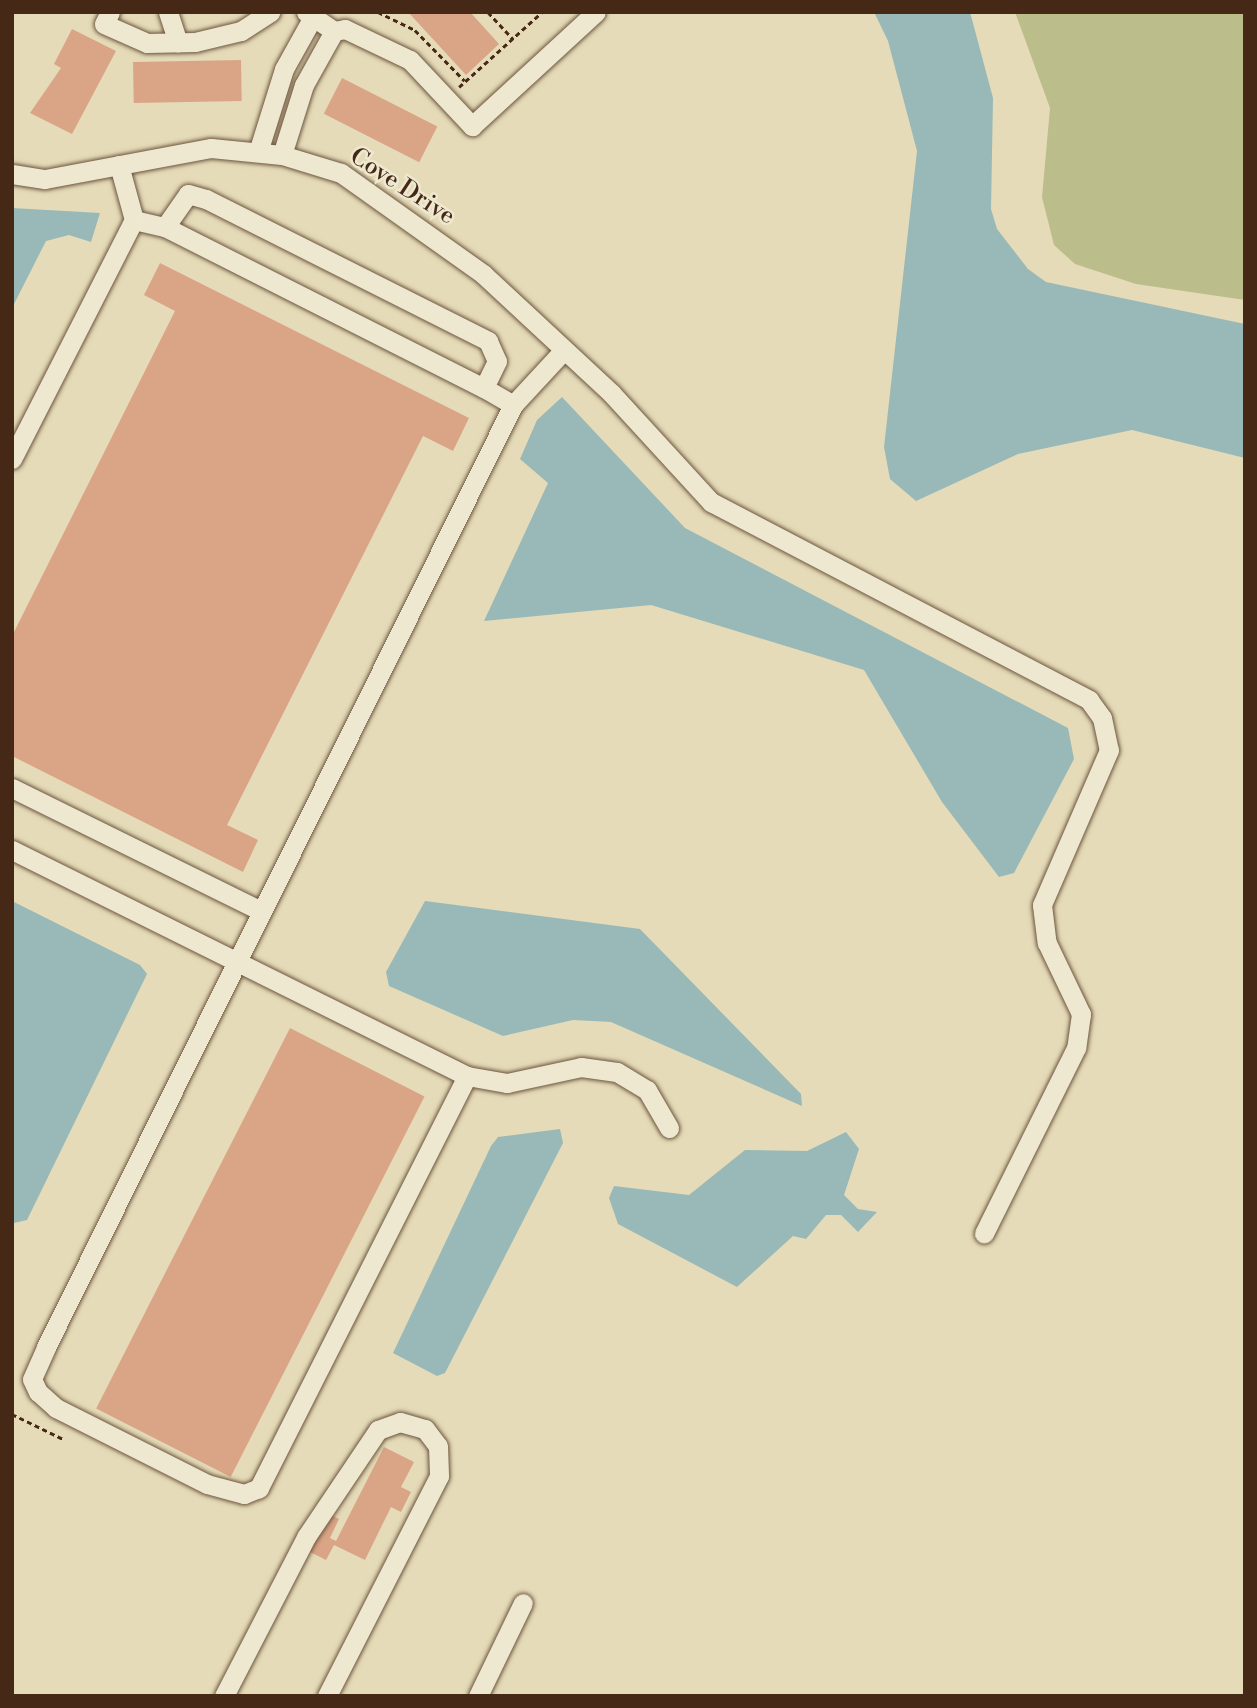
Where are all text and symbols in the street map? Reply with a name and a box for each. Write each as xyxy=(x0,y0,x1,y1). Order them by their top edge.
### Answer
street label: Cove Drive xyxy=(344,142,460,232)

